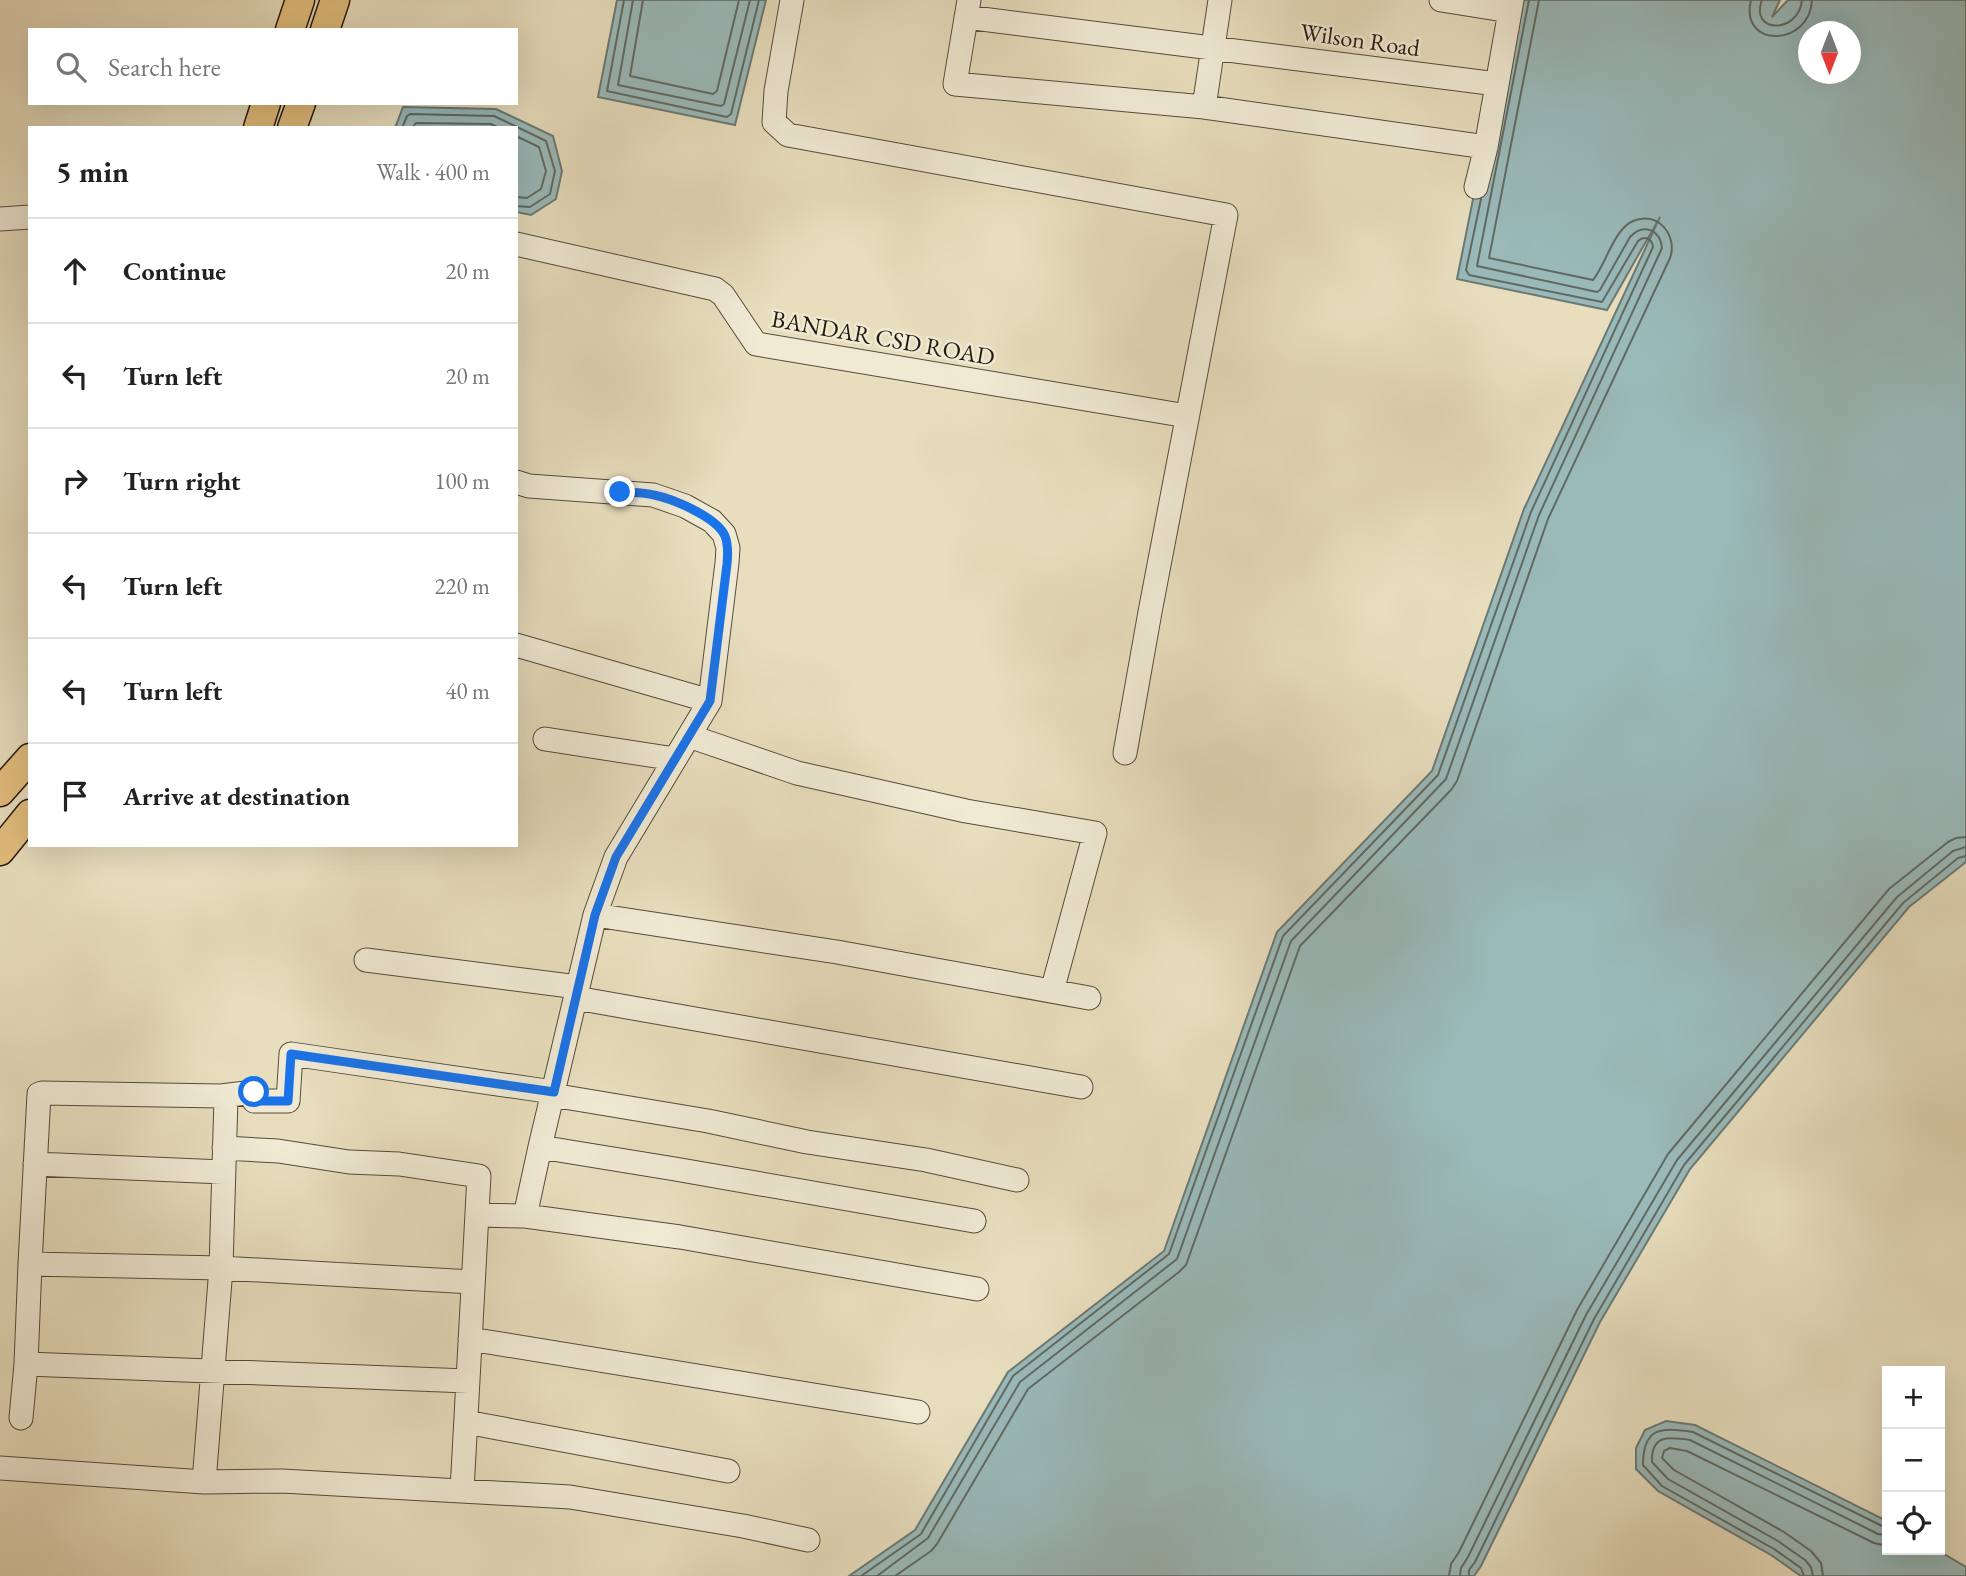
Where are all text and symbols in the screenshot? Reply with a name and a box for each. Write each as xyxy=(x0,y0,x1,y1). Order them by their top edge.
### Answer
street label: Wilson Road xyxy=(1298,16,1423,63)
north arrow xyxy=(1798,21,1861,84)
search box xyxy=(28,28,518,105)
icon: search xyxy=(52,48,90,86)
text: Search here xyxy=(108,50,221,84)
text: 5 min xyxy=(56,152,129,191)
text: Walk · 400 m xyxy=(376,157,490,187)
icon: ahead xyxy=(56,252,94,290)
text: Continue xyxy=(123,254,226,288)
text: 20 m xyxy=(445,256,490,286)
street label: BANDAR CSD ROAD xyxy=(769,303,997,372)
icon: left xyxy=(56,357,94,395)
text: Turn left xyxy=(123,359,222,393)
text: 20 m xyxy=(445,361,490,391)
icon: right xyxy=(56,462,94,500)
text: Turn right xyxy=(123,464,241,498)
text: 100 m xyxy=(434,466,490,496)
route end xyxy=(604,476,635,507)
icon: left xyxy=(56,567,94,605)
text: Turn left xyxy=(123,569,222,603)
text: 220 m xyxy=(434,571,490,601)
icon: left xyxy=(56,672,94,710)
text: Turn left xyxy=(123,674,222,708)
text: 40 m xyxy=(445,676,490,706)
icon: arrive xyxy=(56,777,94,815)
text: Arrive at destination xyxy=(123,779,350,813)
route start xyxy=(238,1076,269,1107)
map controls xyxy=(1882,1366,1945,1555)
button: + xyxy=(1882,1366,1945,1429)
button: − xyxy=(1882,1429,1945,1492)
button: locate xyxy=(1882,1492,1945,1555)

